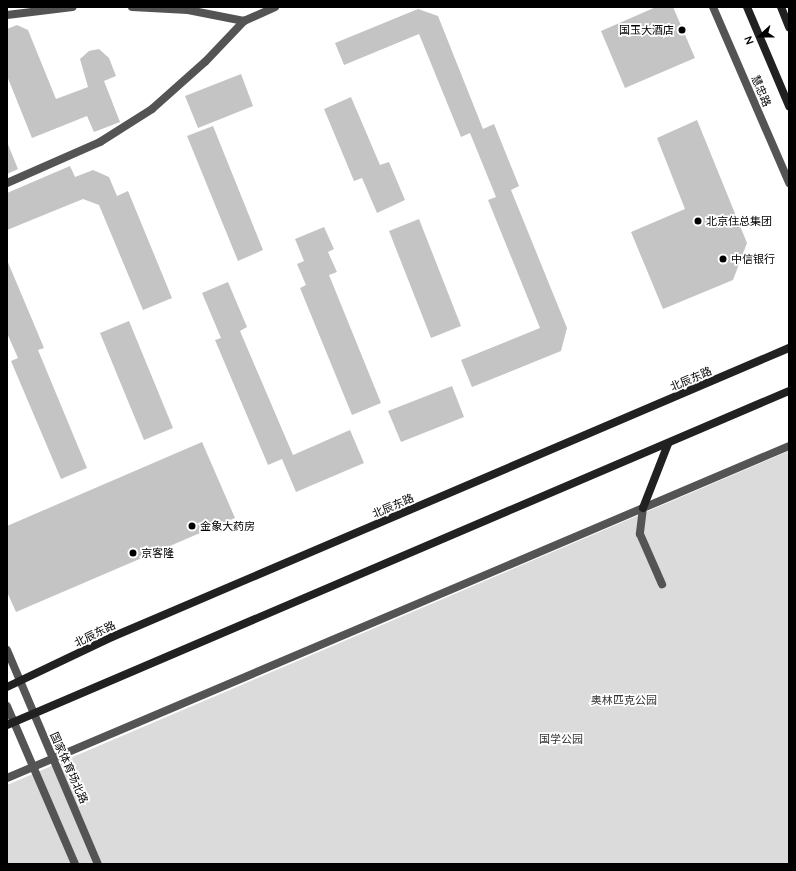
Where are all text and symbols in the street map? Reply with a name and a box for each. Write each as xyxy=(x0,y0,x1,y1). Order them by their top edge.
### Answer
north arrow xyxy=(740,16,780,56)
place label: 国玉大酒店 xyxy=(619,23,674,37)
marker: 国玉大酒店 xyxy=(677,25,687,35)
text: N xyxy=(741,34,757,47)
street label: 慧忠路 xyxy=(748,73,774,109)
place label: 北京住总集团 xyxy=(706,214,772,228)
marker: 北京住总集团 xyxy=(693,216,703,226)
place label: 中信银行 xyxy=(731,252,775,266)
marker: 中信银行 xyxy=(718,254,728,264)
street label: 北辰东路 xyxy=(668,364,714,394)
street label: 北辰东路 xyxy=(370,491,416,521)
place label: 金象大药房 xyxy=(200,519,255,533)
marker: 金象大药房 xyxy=(187,521,197,531)
place label: 京客隆 xyxy=(141,546,174,560)
marker: 京客隆 xyxy=(128,548,138,558)
street label: 北辰东路 xyxy=(72,618,118,650)
park label: 奥林匹克公园 xyxy=(591,693,657,707)
street label: 国家体育场北路 xyxy=(47,730,91,806)
park label: 国学公园 xyxy=(539,732,583,746)

